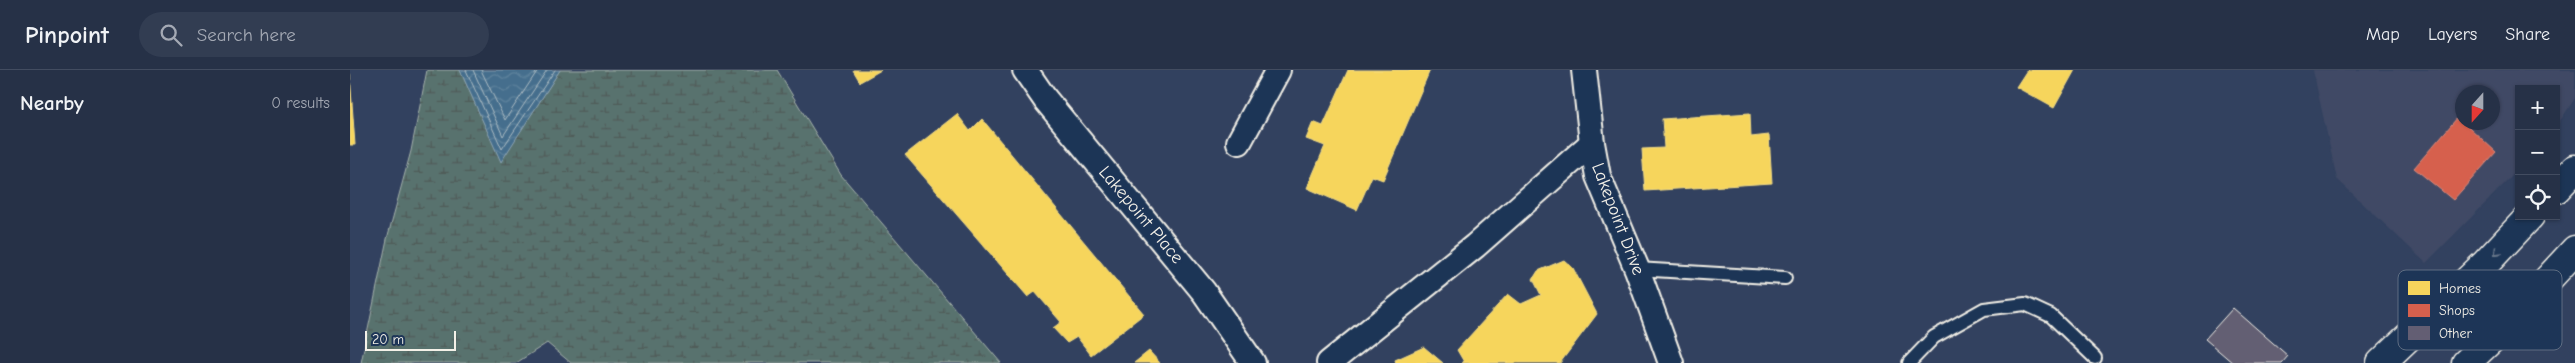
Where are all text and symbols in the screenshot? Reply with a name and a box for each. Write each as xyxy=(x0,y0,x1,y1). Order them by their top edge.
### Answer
search box xyxy=(139,12,489,57)
text: Pinpoint xyxy=(25,21,109,49)
icon: search xyxy=(157,21,185,49)
text: Search here xyxy=(197,24,296,46)
text: Map xyxy=(2366,24,2400,45)
text: Layers xyxy=(2428,24,2477,45)
text: Share xyxy=(2505,24,2550,45)
north arrow xyxy=(2455,85,2500,130)
map controls xyxy=(2515,85,2560,220)
button: + xyxy=(2515,85,2560,130)
text: Nearby xyxy=(20,91,84,115)
text: 0 results xyxy=(271,94,330,112)
button: − xyxy=(2515,130,2560,175)
street label: Lakepoint Drive xyxy=(1587,160,1649,278)
street label: Lakepoint Place xyxy=(1094,162,1188,268)
button: locate xyxy=(2515,175,2560,220)
one-way arrow xyxy=(2494,246,2503,255)
legend xyxy=(2398,270,2562,350)
text: Homes xyxy=(2439,280,2481,297)
text: Shops xyxy=(2439,302,2475,319)
text: Other xyxy=(2439,325,2473,342)
scale bar xyxy=(365,328,456,351)
text: 20 m xyxy=(372,331,404,348)

